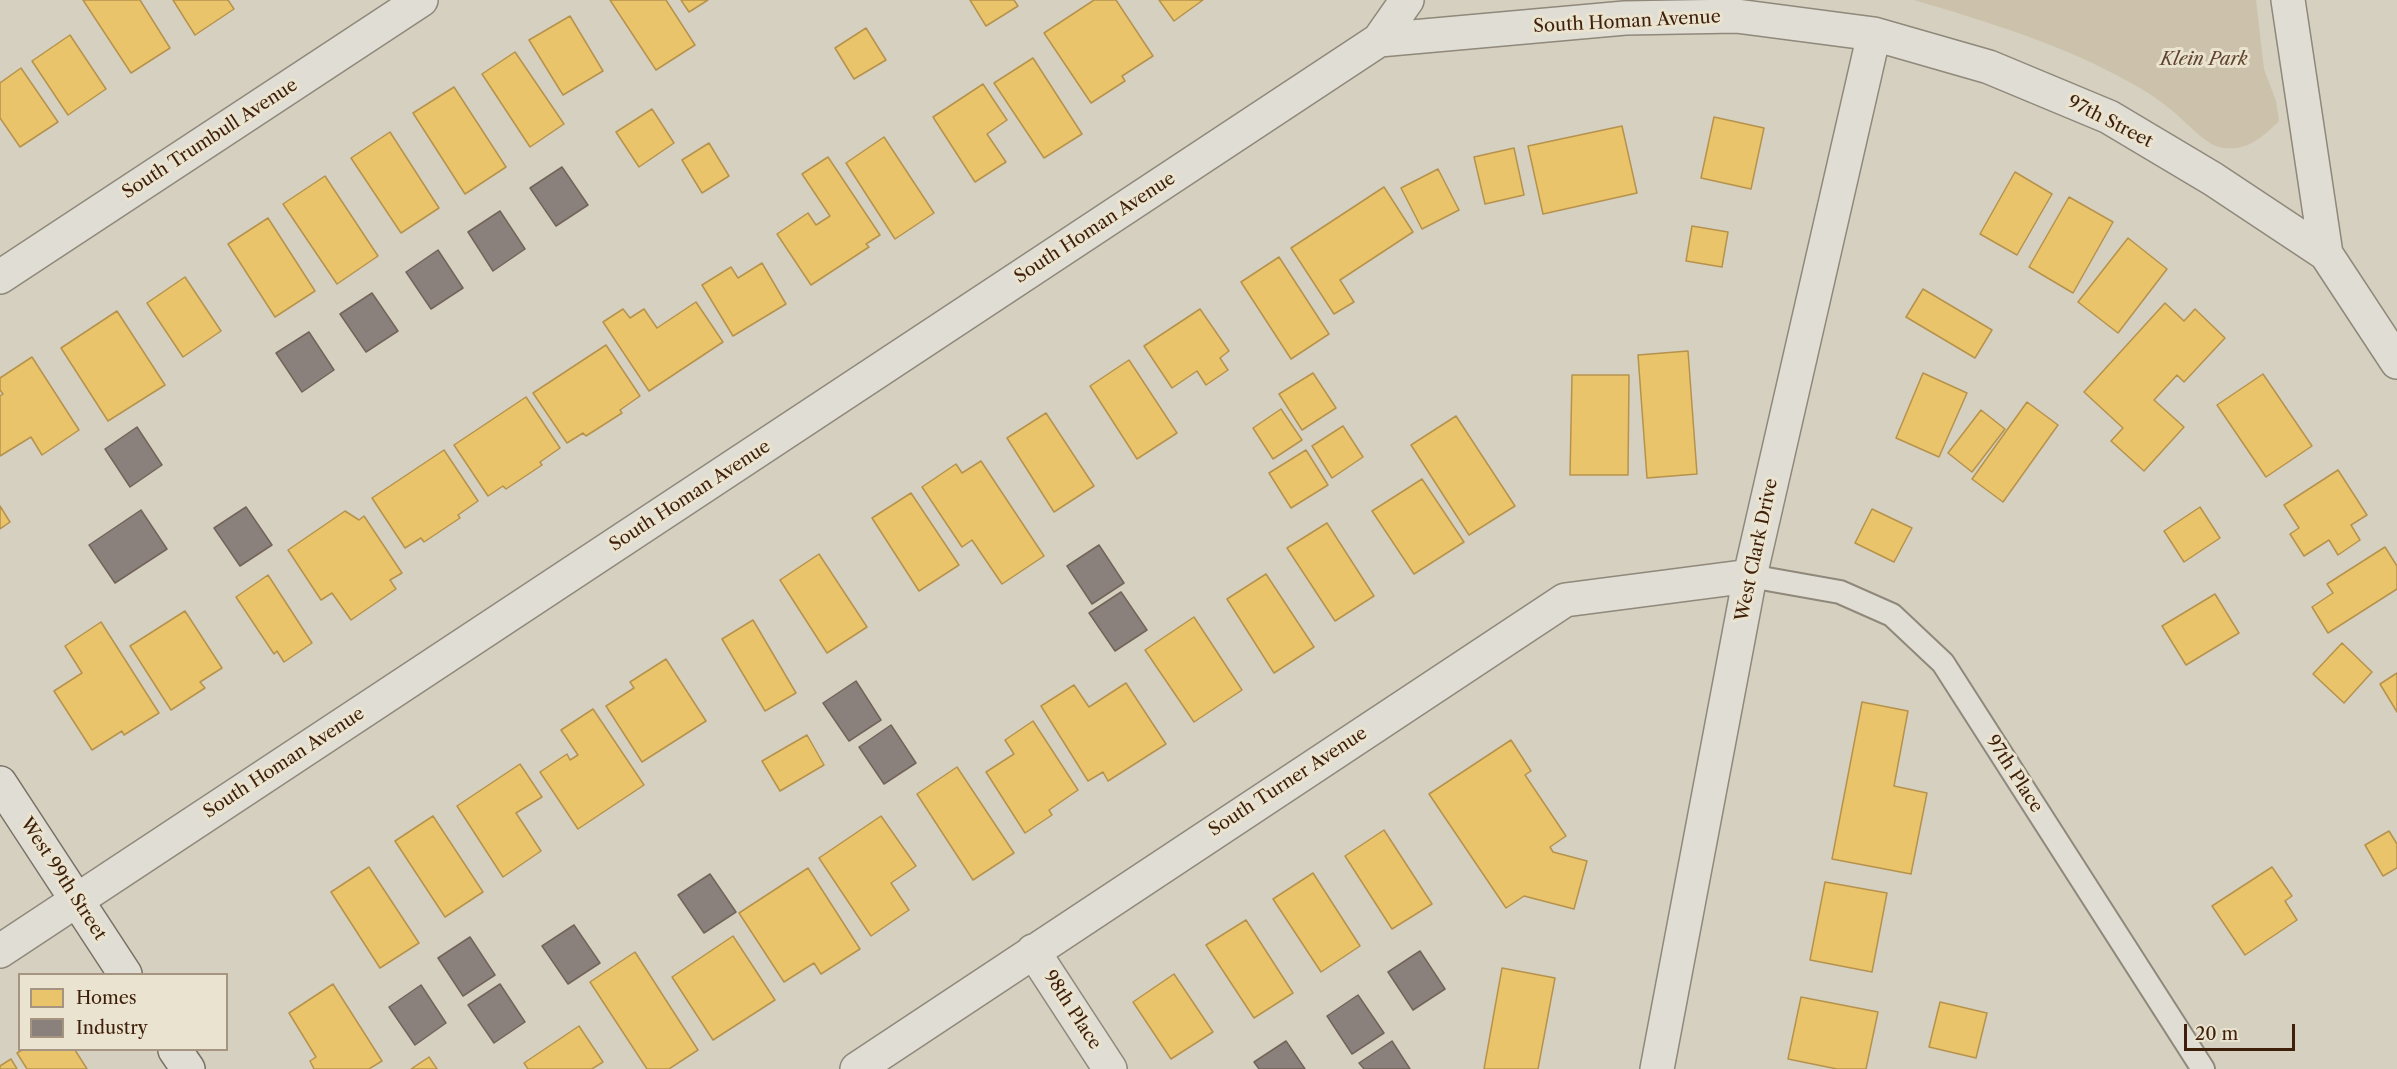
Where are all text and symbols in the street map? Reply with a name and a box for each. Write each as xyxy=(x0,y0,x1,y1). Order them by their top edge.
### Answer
street label: South Homan Avenue xyxy=(1533,6,1721,38)
park label: Klein Park xyxy=(2160,49,2248,71)
street label: South Trumbull Avenue xyxy=(118,74,302,204)
street label: 97th Street xyxy=(2064,91,2156,153)
street label: South Homan Avenue xyxy=(1010,168,1180,288)
street label: South Homan Avenue xyxy=(605,436,775,556)
street label: West Clark Drive xyxy=(1731,477,1783,623)
street label: South Homan Avenue xyxy=(199,703,369,823)
street label: South Turner Avenue xyxy=(1205,723,1371,841)
street label: 97th Place xyxy=(1981,731,2047,817)
street label: West 99th Street xyxy=(15,814,111,944)
street label: 98th Place xyxy=(1038,966,1106,1054)
legend xyxy=(18,973,228,1051)
text: Homes xyxy=(76,987,137,1009)
scale bar xyxy=(2187,1012,2298,1050)
text: Industry xyxy=(76,1017,148,1039)
text: 20 m xyxy=(2195,1023,2238,1045)

